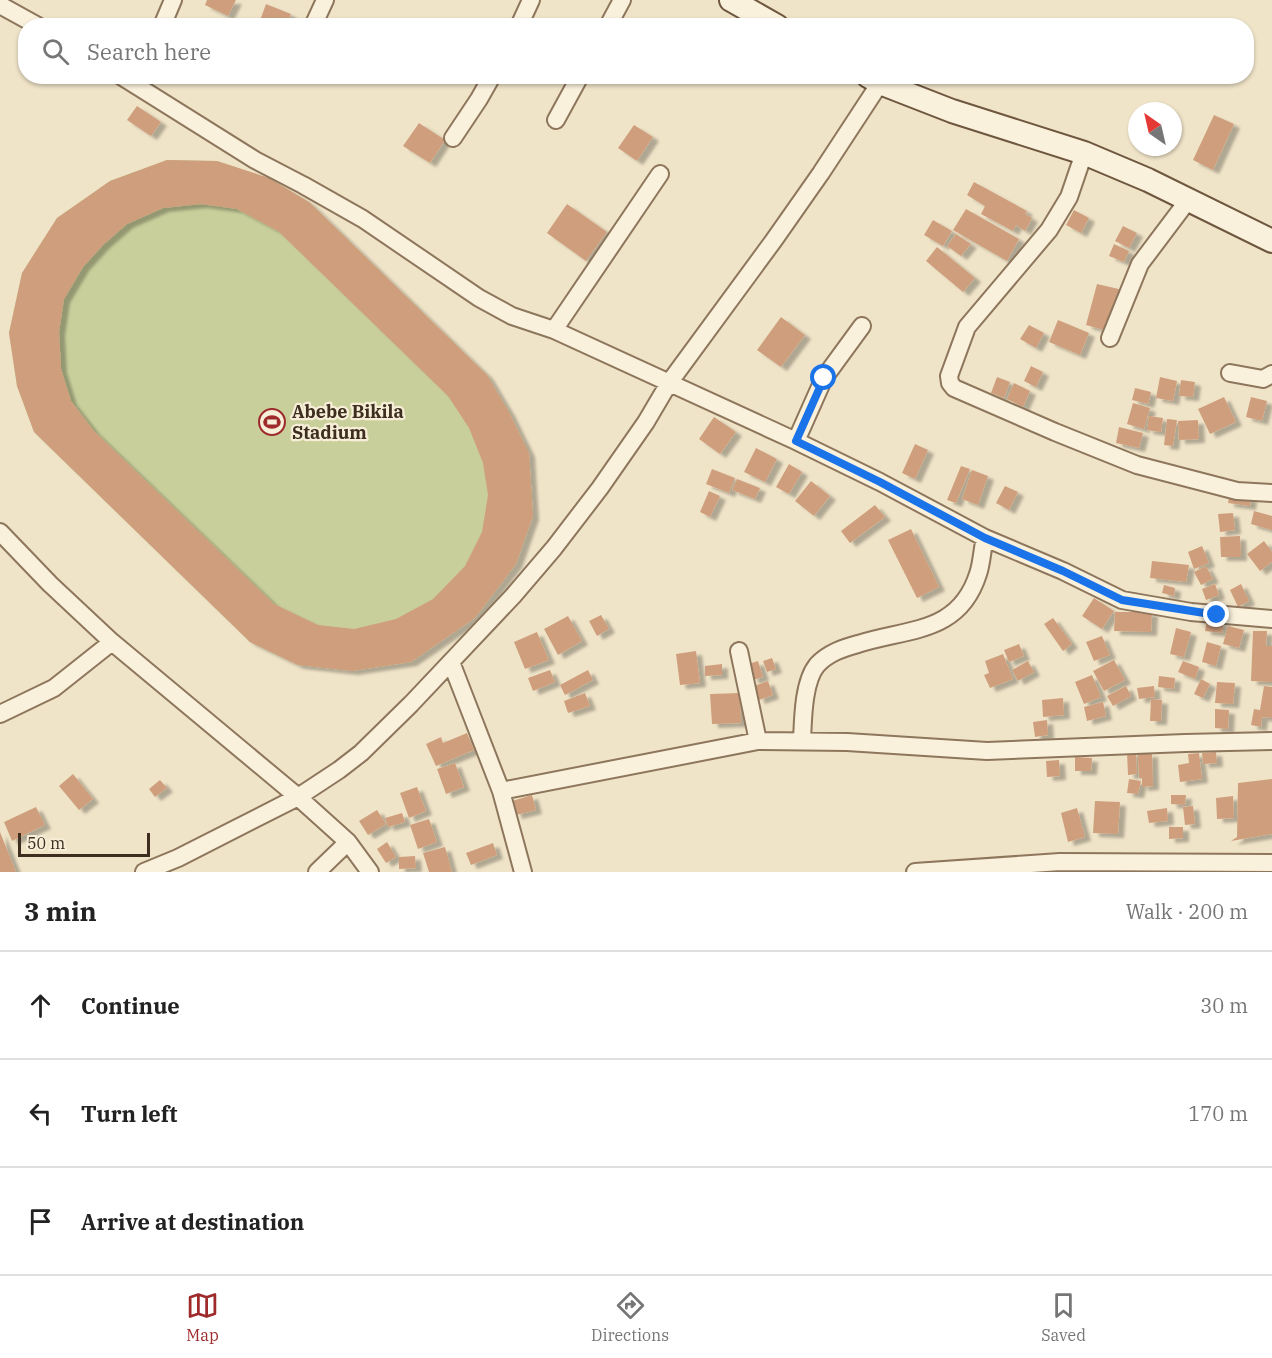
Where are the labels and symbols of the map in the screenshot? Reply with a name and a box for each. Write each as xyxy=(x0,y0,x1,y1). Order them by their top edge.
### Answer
north arrow xyxy=(1128,102,1182,156)
route start xyxy=(810,364,836,390)
place label: Abebe Bikila Stadium xyxy=(292,400,404,444)
sports icon: Abebe Bikila Stadium xyxy=(257,407,287,437)
route end xyxy=(1203,601,1229,627)
scale bar xyxy=(18,830,150,858)

